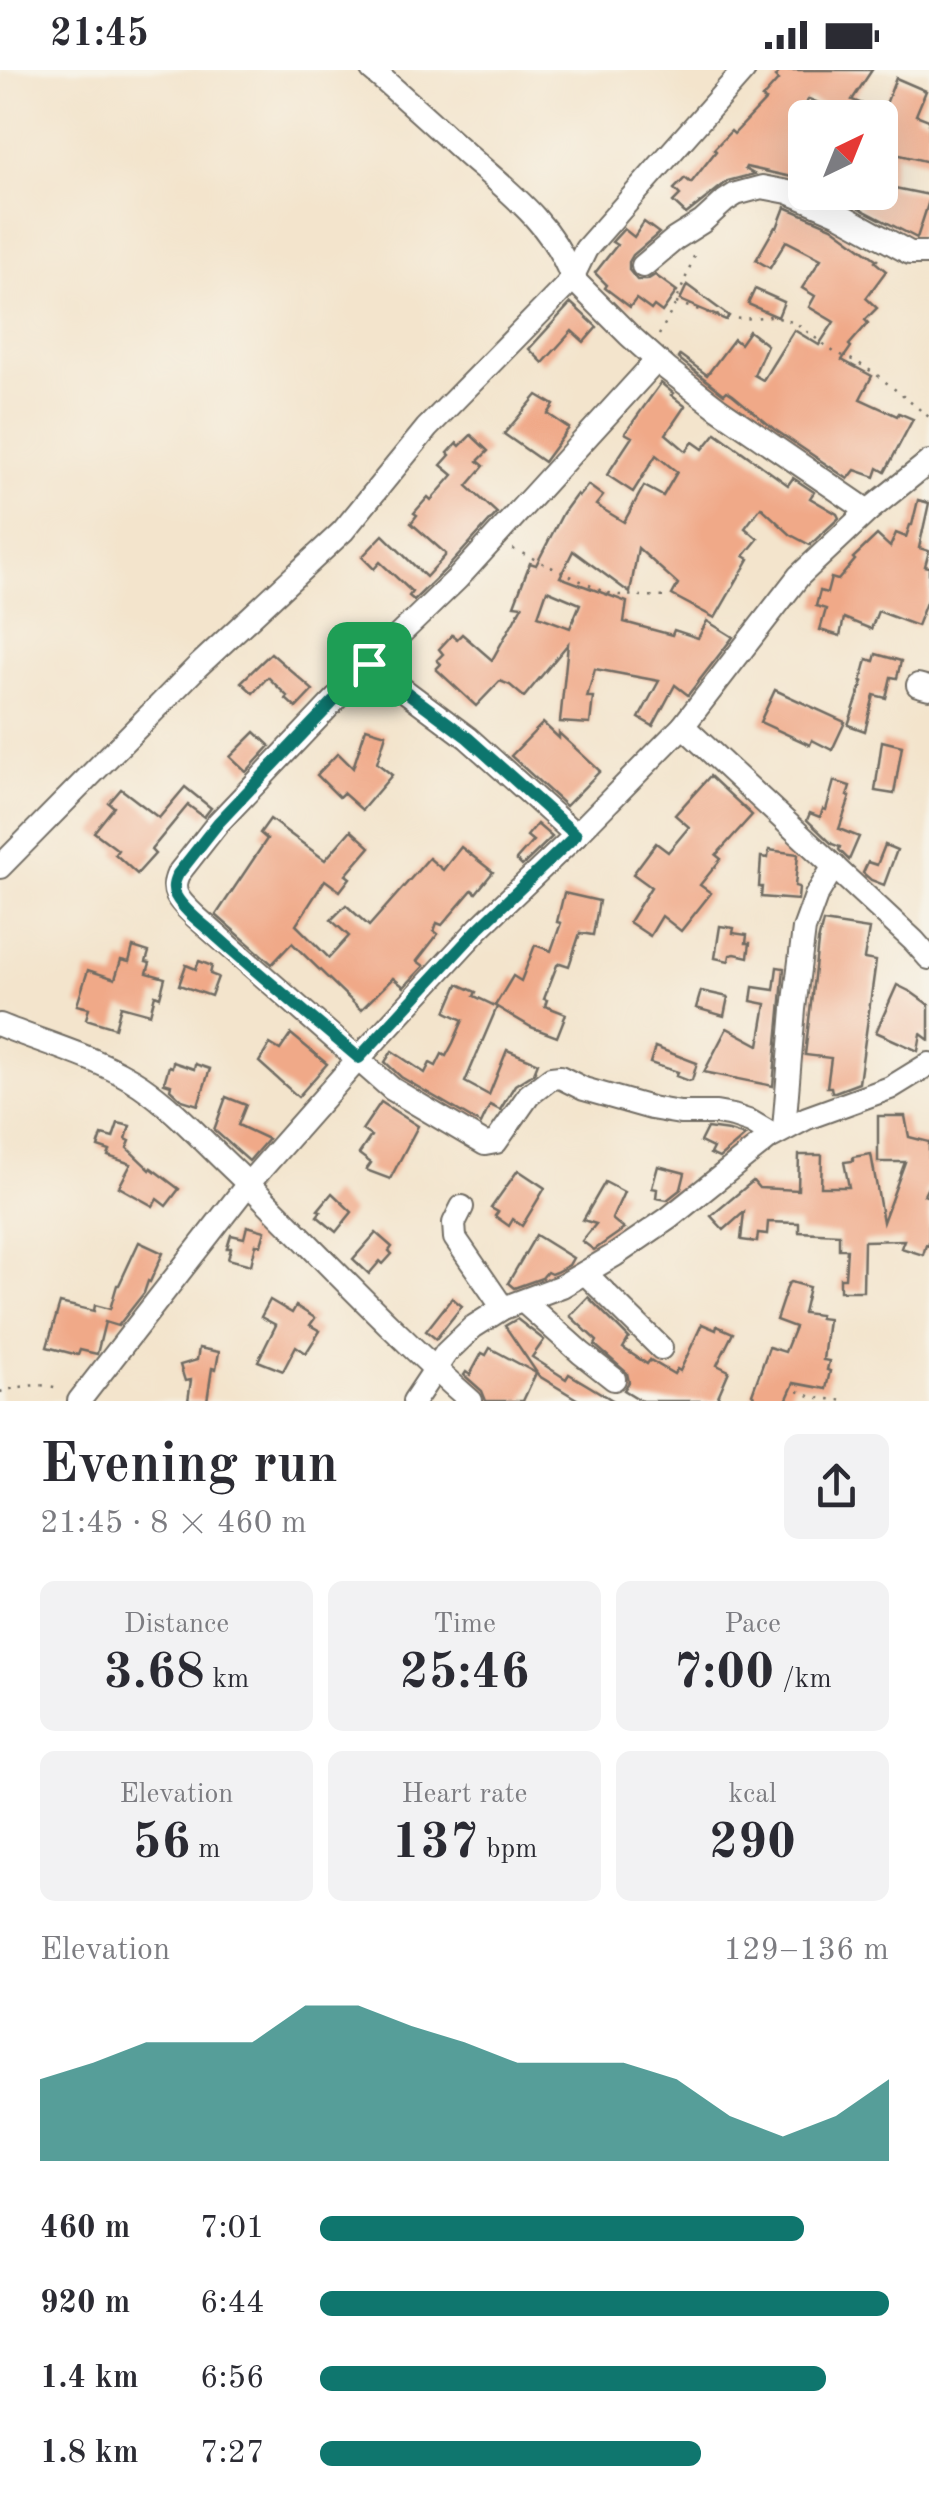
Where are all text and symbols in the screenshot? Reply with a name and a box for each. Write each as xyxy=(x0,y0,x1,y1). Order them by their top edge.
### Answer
text: 21:45 xyxy=(50,16,149,54)
north arrow xyxy=(788,100,898,210)
map controls xyxy=(788,100,898,210)
pin xyxy=(327,622,412,707)
icon: arrive xyxy=(342,637,397,692)
button: share xyxy=(784,1434,889,1539)
text: Evening run xyxy=(40,1439,338,1494)
text: 21:45 · 8 × 460 m xyxy=(40,1508,307,1540)
text: Distance xyxy=(124,1611,229,1639)
text: Time xyxy=(433,1611,496,1639)
text: Pace xyxy=(724,1611,781,1639)
text: 3.68 xyxy=(104,1649,205,1699)
text: 25:46 xyxy=(400,1649,530,1699)
text: 7:00 xyxy=(673,1649,774,1699)
text: km xyxy=(205,1666,249,1694)
text: /km xyxy=(774,1666,832,1694)
text: Elevation xyxy=(120,1781,233,1809)
text: Heart rate xyxy=(402,1781,527,1809)
text: kcal xyxy=(728,1781,777,1809)
text: 56 xyxy=(132,1819,190,1869)
text: 137 xyxy=(392,1819,479,1869)
text: 290 xyxy=(709,1819,796,1869)
text: m xyxy=(190,1836,221,1864)
text: bpm xyxy=(479,1836,537,1864)
text: Elevation xyxy=(40,1935,170,1967)
text: 129–136 m xyxy=(723,1935,889,1967)
text: 460 m xyxy=(40,2213,130,2245)
text: 7:01 xyxy=(200,2213,265,2245)
text: 920 m xyxy=(40,2288,130,2320)
text: 6:44 xyxy=(200,2288,265,2320)
text: 1.4 km xyxy=(40,2363,139,2395)
text: 6:56 xyxy=(200,2363,265,2395)
text: 1.8 km xyxy=(40,2438,139,2470)
text: 7:27 xyxy=(200,2438,265,2470)

